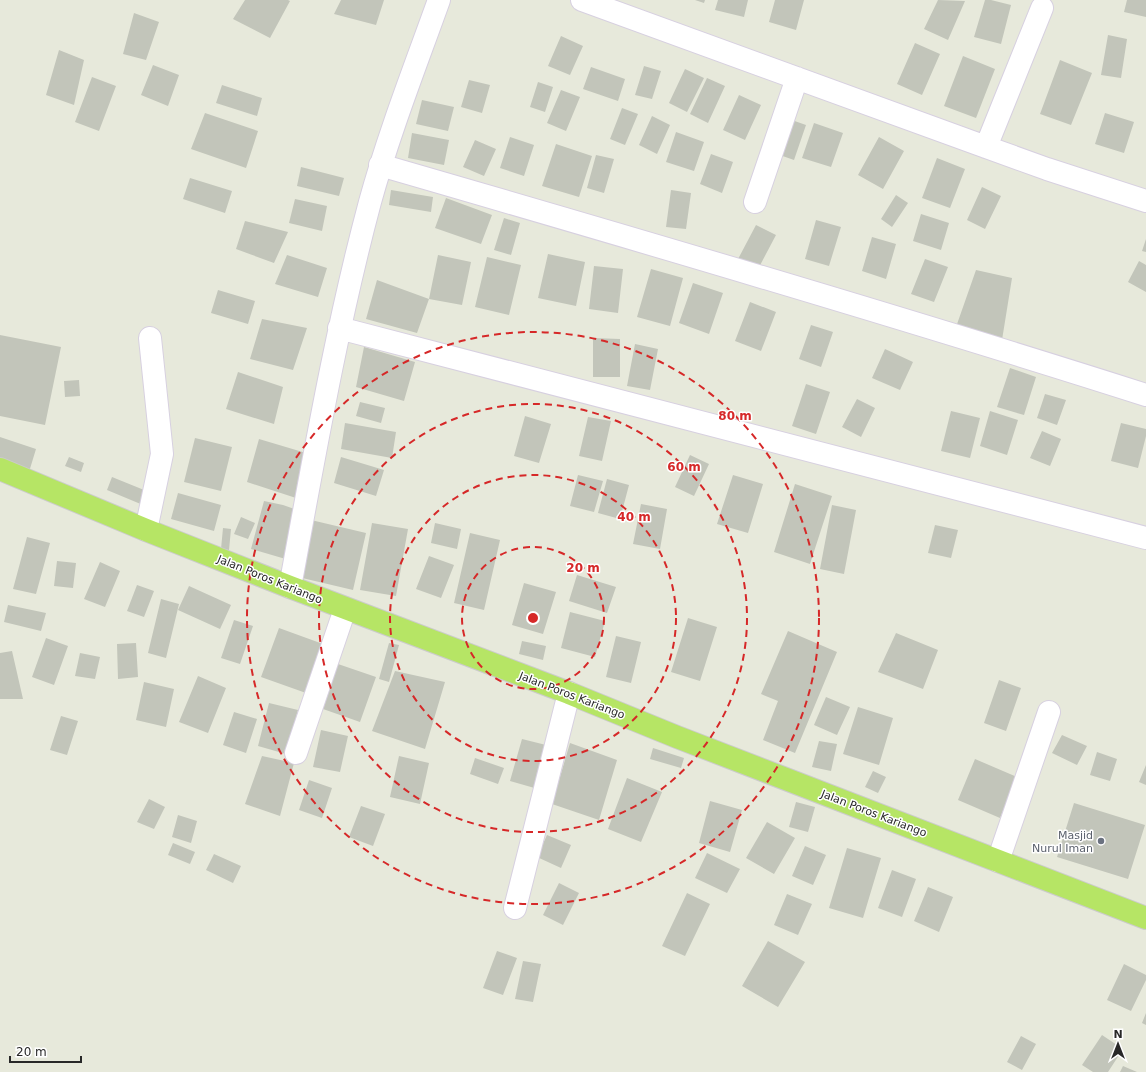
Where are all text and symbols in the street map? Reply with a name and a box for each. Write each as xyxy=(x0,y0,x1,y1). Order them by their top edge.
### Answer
text: 80 m xyxy=(718,409,752,423)
text: 60 m xyxy=(667,460,701,474)
text: 40 m xyxy=(617,510,651,524)
street label: Jalan Poros Kariango xyxy=(214,552,325,607)
text: 20 m xyxy=(566,561,600,575)
centre of rings xyxy=(526,611,540,625)
street label: Jalan Poros Kariango xyxy=(516,669,627,722)
street label: Jalan Poros Kariango xyxy=(818,787,929,840)
place label: Masjid Nurul Iman xyxy=(1032,829,1093,855)
marker: Masjid Nurul Iman xyxy=(1096,836,1106,846)
north arrow xyxy=(1098,1024,1138,1064)
text: N xyxy=(1113,1028,1123,1041)
scale bar xyxy=(10,1038,81,1064)
text: 20 m xyxy=(16,1045,47,1059)

